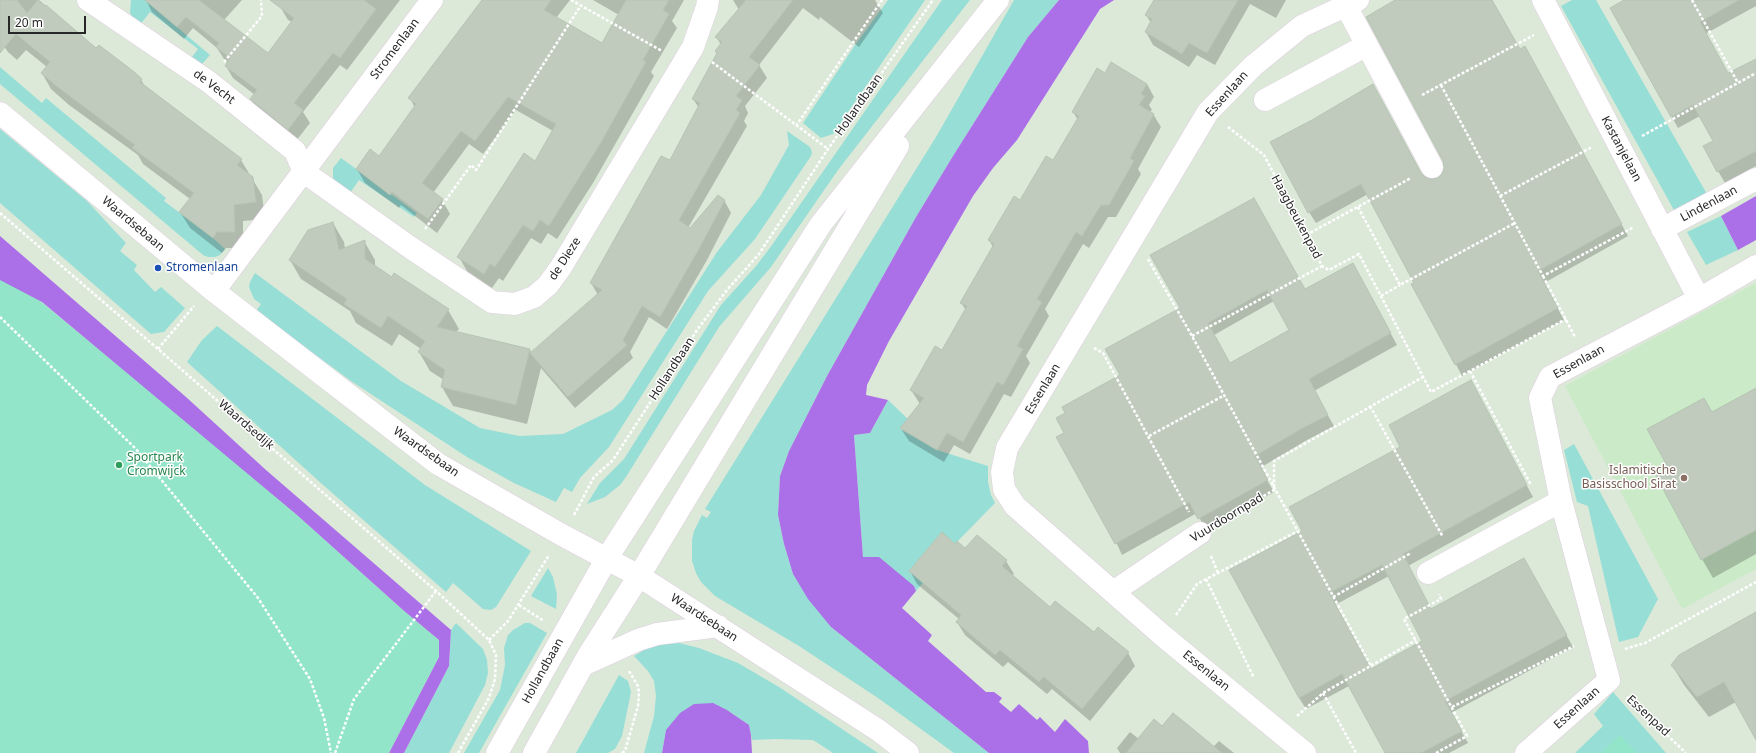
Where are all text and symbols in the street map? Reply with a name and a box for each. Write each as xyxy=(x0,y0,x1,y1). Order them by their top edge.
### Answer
scale bar xyxy=(10,8,88,34)
text: 20 m xyxy=(15,14,43,31)
street label: Stromenlaan xyxy=(368,16,422,82)
street label: de Vecht xyxy=(190,67,238,107)
street label: Essenlaan xyxy=(1203,68,1251,120)
street label: Hollandbaan xyxy=(832,71,886,139)
street label: Kastanjelaan xyxy=(1598,114,1644,184)
street label: Haagbeukenpad xyxy=(1268,172,1324,262)
street label: Lindenlaan xyxy=(1678,183,1740,225)
street label: Waardsebaan xyxy=(99,194,167,254)
street label: de Dieze xyxy=(546,235,584,283)
place label: Stromenlaan xyxy=(166,261,238,275)
marker: Stromenlaan xyxy=(153,263,163,273)
street label: Hollandbaan xyxy=(646,335,698,403)
street label: Essenlaan xyxy=(1551,342,1607,382)
street label: Essenlaan xyxy=(1022,361,1064,417)
street label: Waardsedijk xyxy=(215,397,277,453)
street label: Waardsebaan xyxy=(390,424,462,480)
place label: Sportpark Cromwijck xyxy=(127,451,186,479)
marker: Sportpark Cromwijck xyxy=(114,460,124,470)
place label: Islamitische Basisschool Sirat xyxy=(1582,464,1676,492)
marker: Islamitische Basisschool Sirat xyxy=(1679,473,1689,483)
street label: Vuurdoornpad xyxy=(1188,491,1266,545)
street label: Waardsebaan xyxy=(668,591,740,645)
street label: Hollandbaan xyxy=(519,636,567,706)
street label: Essenlaan xyxy=(1180,648,1232,694)
street label: Essenlaan xyxy=(1551,684,1603,732)
street label: Essenpad xyxy=(1623,692,1673,740)

